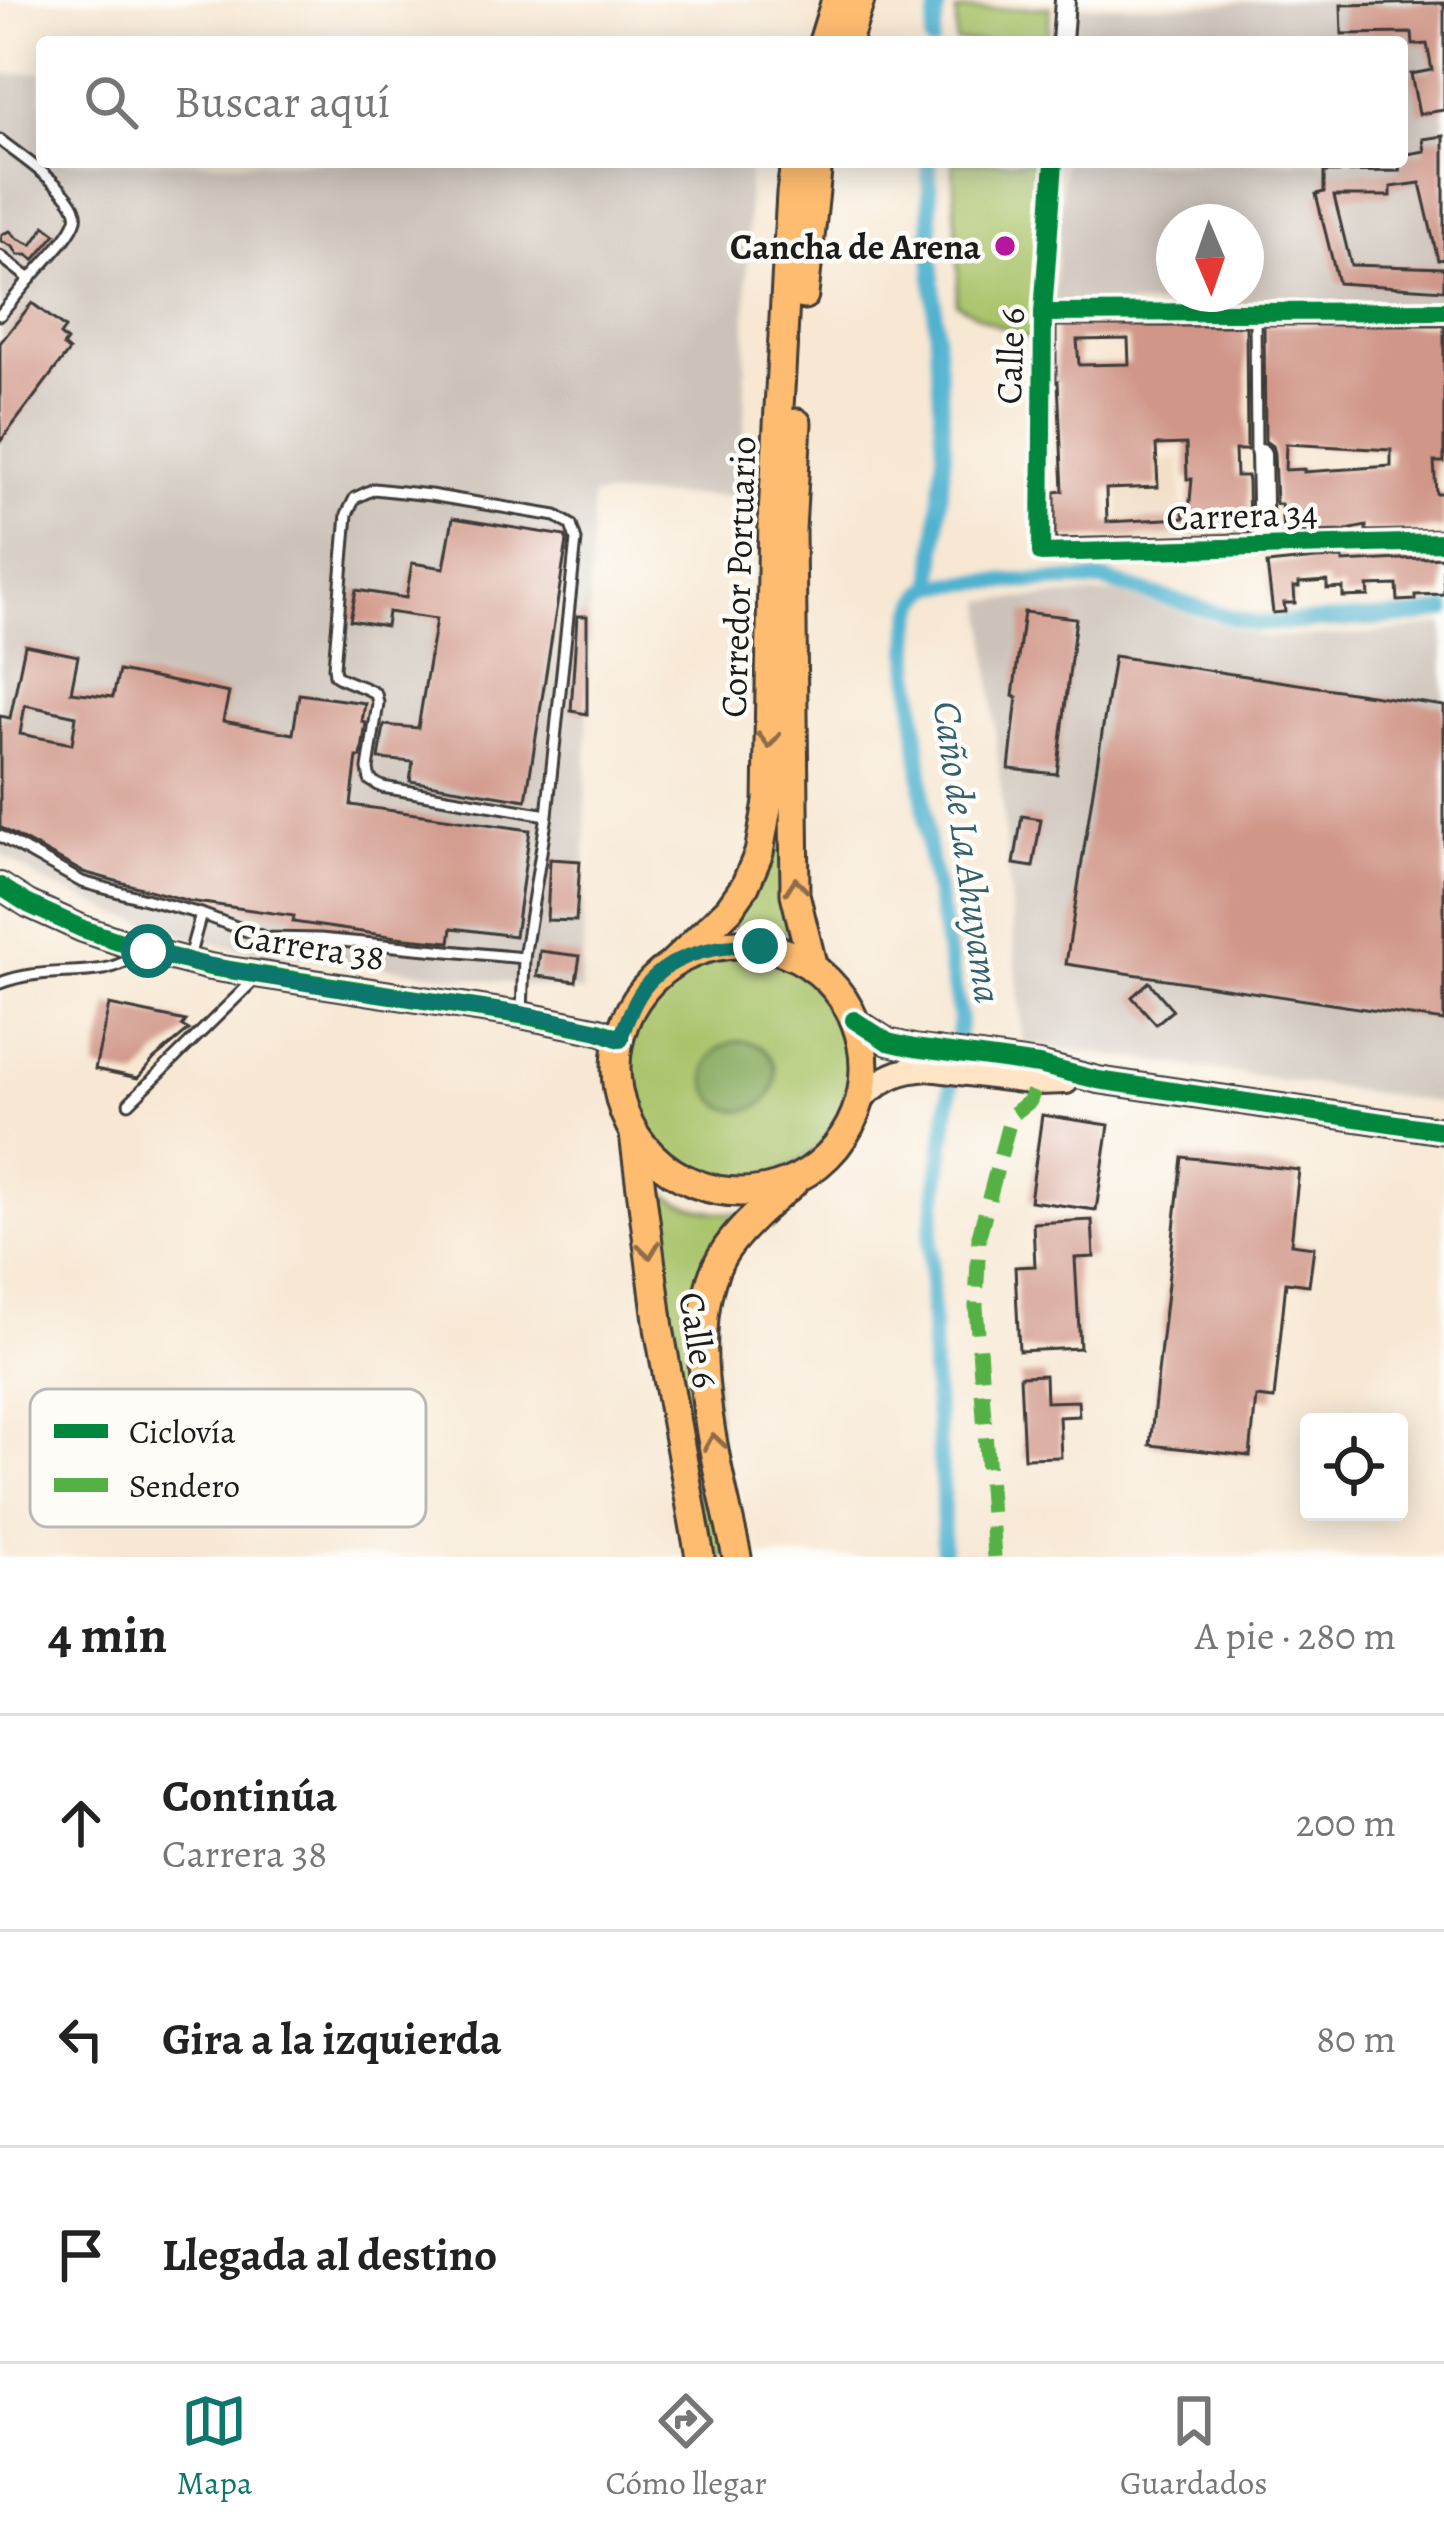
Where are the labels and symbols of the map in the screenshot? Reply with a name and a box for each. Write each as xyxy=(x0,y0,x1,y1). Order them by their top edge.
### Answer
north arrow xyxy=(1156,204,1264,312)
place label: Cancha de Arena xyxy=(730,222,982,271)
marker: Cancha de Arena xyxy=(992,233,1018,259)
street label: Calle 6 xyxy=(984,307,1036,405)
street label: Corredor Portuario xyxy=(709,436,767,718)
street label: Carrera 34 xyxy=(1166,488,1318,542)
water label: Caño de La Ahuyama xyxy=(921,698,1015,1006)
one-way arrow xyxy=(756,732,782,750)
one-way arrow xyxy=(784,877,809,896)
street label: Carrera 38 xyxy=(230,910,388,982)
route end xyxy=(733,919,787,973)
route start xyxy=(121,924,175,978)
one-way arrow xyxy=(635,1240,661,1260)
street label: Calle 6 xyxy=(667,1288,731,1392)
legend xyxy=(30,1389,426,1527)
text: Ciclovía xyxy=(129,1409,236,1454)
one-way arrow xyxy=(703,1433,728,1453)
text: Sendero xyxy=(129,1463,240,1508)

